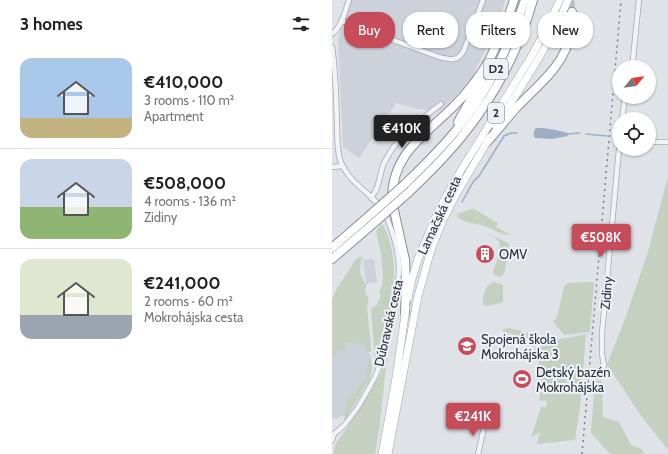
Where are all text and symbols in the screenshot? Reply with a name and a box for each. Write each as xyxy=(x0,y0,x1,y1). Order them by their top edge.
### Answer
chip: Buy xyxy=(344,12,395,48)
chip: Rent xyxy=(403,12,458,48)
chip: Filters xyxy=(466,12,530,48)
chip: New xyxy=(538,12,593,48)
icon: filters xyxy=(290,13,312,35)
text: 3 homes xyxy=(20,14,83,34)
road number: D2 xyxy=(484,59,508,79)
north arrow xyxy=(612,60,656,104)
map controls xyxy=(612,60,656,156)
text: €410,000 xyxy=(144,72,223,92)
icon: home xyxy=(52,74,100,122)
text: 3 rooms · 110 m² xyxy=(144,92,234,108)
road number: 2 xyxy=(488,103,504,123)
text: Apartment xyxy=(144,108,204,124)
button: locate xyxy=(612,112,656,156)
pin: €410K xyxy=(374,115,430,149)
text: €410K xyxy=(383,120,421,136)
street label: Lamačská cesta xyxy=(414,172,465,257)
text: €508,000 xyxy=(144,173,226,193)
icon: home xyxy=(52,175,100,223)
text: 4 rooms · 136 m² xyxy=(144,193,236,209)
text: Zidiny xyxy=(144,209,177,225)
pin: €508K xyxy=(573,224,629,258)
text: €508K xyxy=(581,229,621,245)
building icon: OMV xyxy=(474,243,496,265)
place label: OMV xyxy=(499,246,527,262)
text: €241,000 xyxy=(144,273,220,293)
icon: home xyxy=(52,275,100,323)
street label: Zidiny xyxy=(597,275,615,310)
street label: Dúbravská cesta xyxy=(370,277,406,368)
text: 2 rooms · 60 m² xyxy=(144,293,233,309)
text: Mokrohájska cesta xyxy=(144,309,243,325)
place label: Spojená škola Mokrohájska 3 xyxy=(481,331,559,363)
school or university icon: Spojená škola Mokrohájska 3 xyxy=(456,335,478,357)
place label: Detský bazén Mokrohájska xyxy=(536,364,610,396)
sports icon: Detský bazén Mokrohájska xyxy=(511,368,533,390)
pin: €241K xyxy=(445,403,501,437)
text: €241K xyxy=(455,408,491,424)

